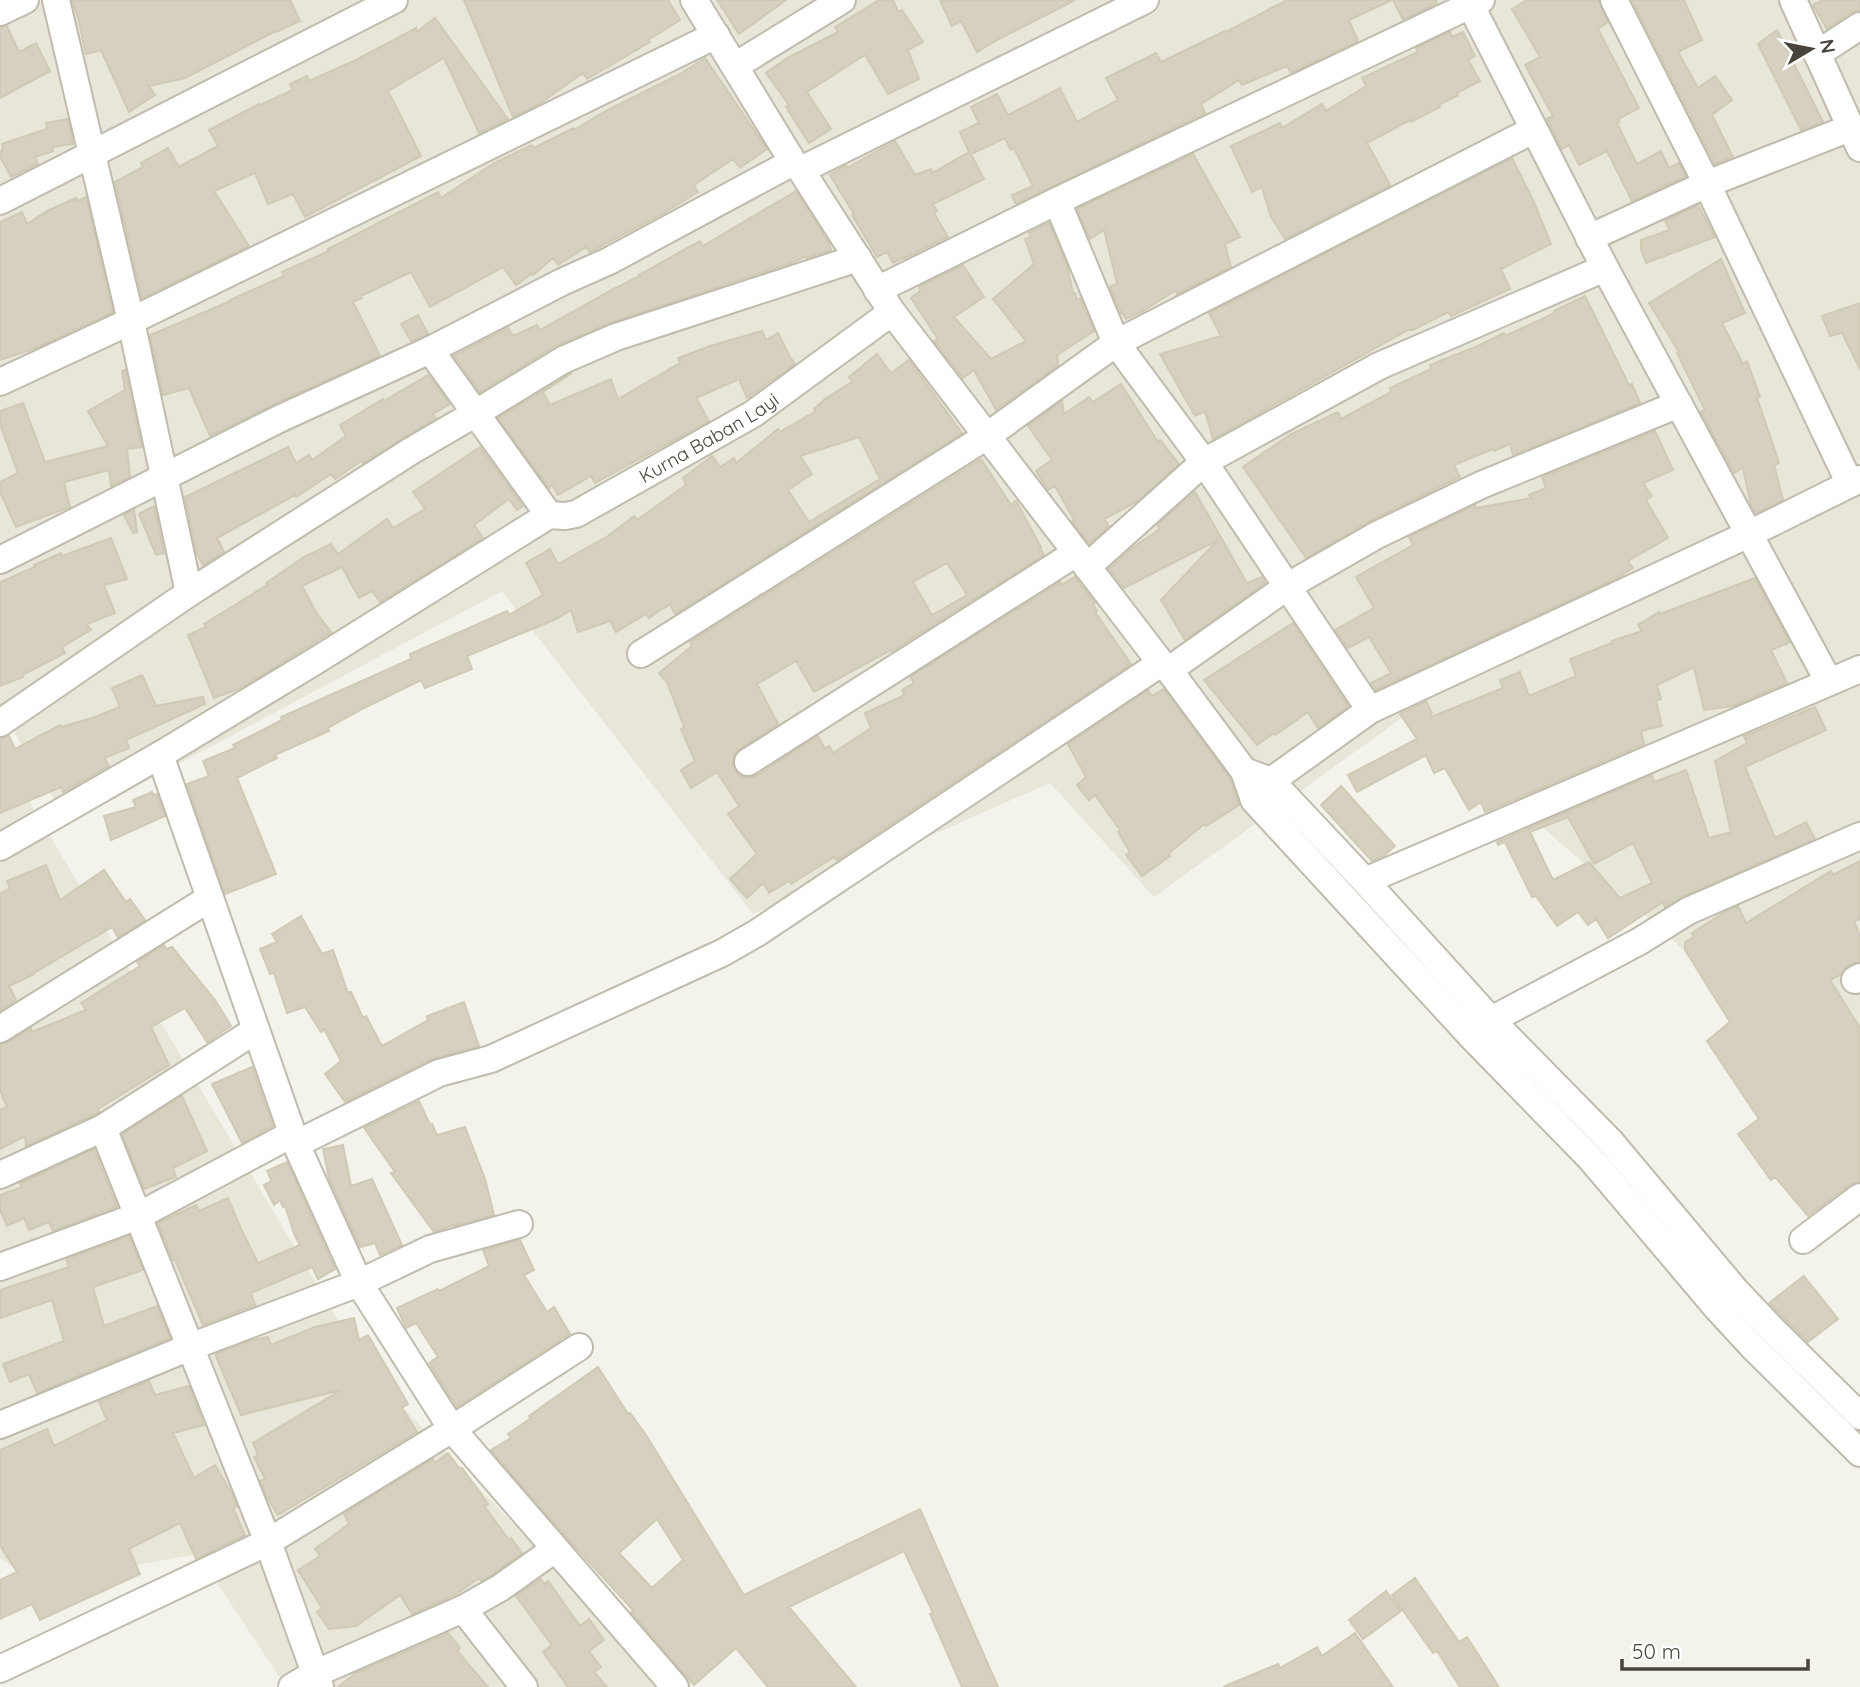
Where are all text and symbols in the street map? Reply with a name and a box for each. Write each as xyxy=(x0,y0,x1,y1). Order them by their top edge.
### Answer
north arrow xyxy=(1776,14,1846,84)
text: N xyxy=(1815,37,1841,55)
street label: Kurna Baban Layi xyxy=(635,387,783,488)
scale bar xyxy=(1622,1628,1808,1672)
text: 50 m xyxy=(1632,1638,1681,1664)

